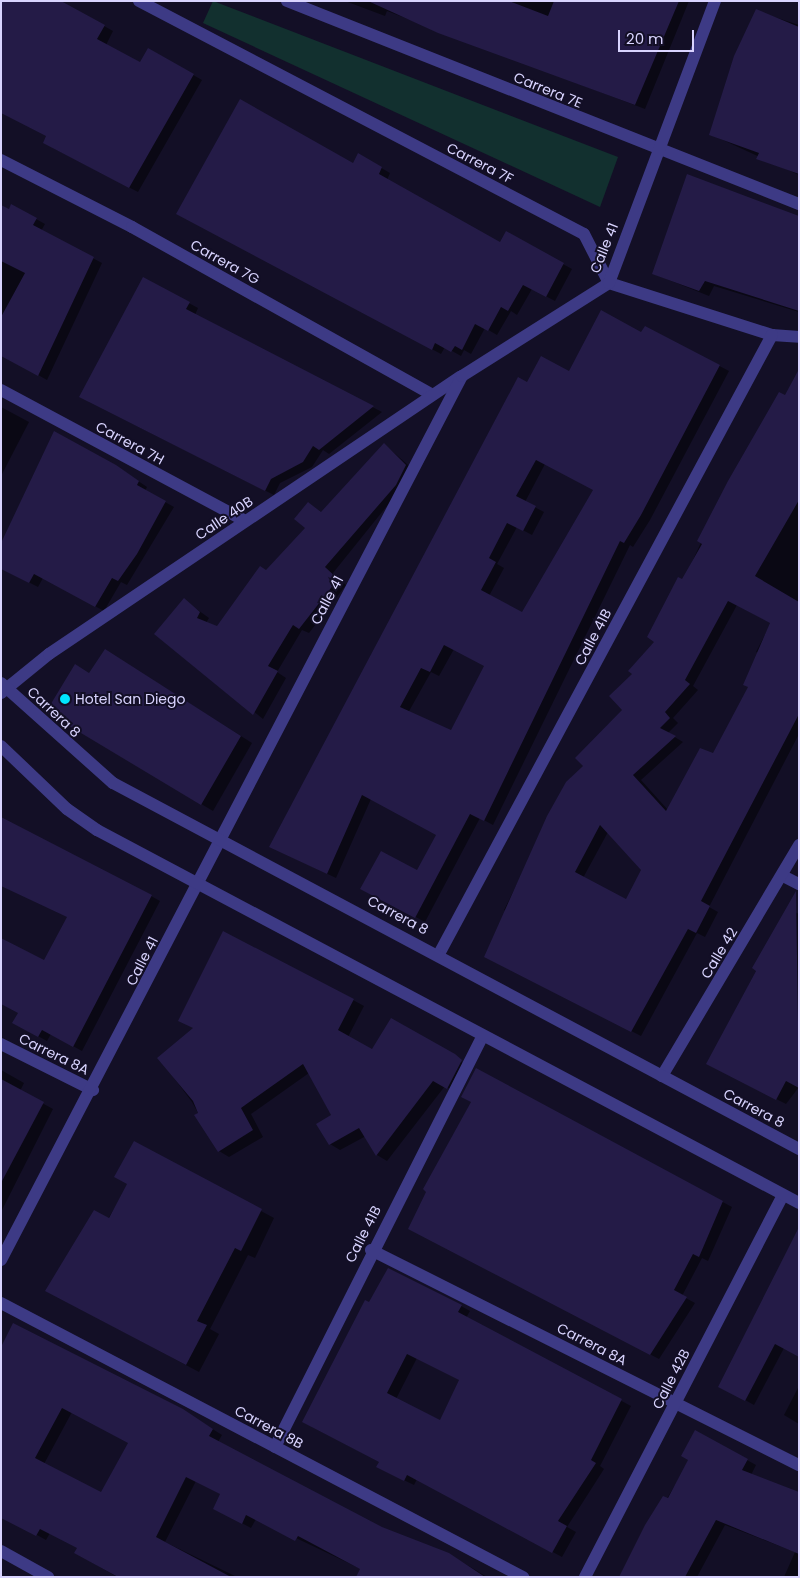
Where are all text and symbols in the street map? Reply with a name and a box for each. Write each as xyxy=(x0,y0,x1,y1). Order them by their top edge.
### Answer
scale bar xyxy=(620,20,696,52)
text: 20 m xyxy=(626,28,664,49)
street label: Carrera 7E xyxy=(511,69,585,111)
street label: Carrera 7F xyxy=(444,139,516,187)
street label: Calle 41 xyxy=(586,220,622,276)
street label: Carrera 7G xyxy=(188,236,262,288)
street label: Carrera 7H xyxy=(93,418,167,468)
street label: Calle 40B xyxy=(192,493,256,543)
street label: Calle 41 xyxy=(307,573,347,627)
street label: Calle 41B xyxy=(571,606,615,668)
street label: Carrera 8 xyxy=(24,683,84,741)
place label: Hotel San Diego xyxy=(75,691,185,707)
marker: Hotel San Diego xyxy=(59,693,71,705)
street label: Carrera 8 xyxy=(365,892,431,938)
street label: Calle 42 xyxy=(697,924,741,982)
street label: Calle 41 xyxy=(123,934,161,988)
street label: Carrera 8A xyxy=(16,1030,92,1078)
street label: Carrera 8 xyxy=(721,1085,787,1131)
street label: Calle 41B xyxy=(342,1203,384,1265)
street label: Carrera 8A xyxy=(554,1319,630,1369)
street label: Calle 42B xyxy=(649,1346,693,1412)
street label: Carrera 8B xyxy=(232,1402,306,1452)

